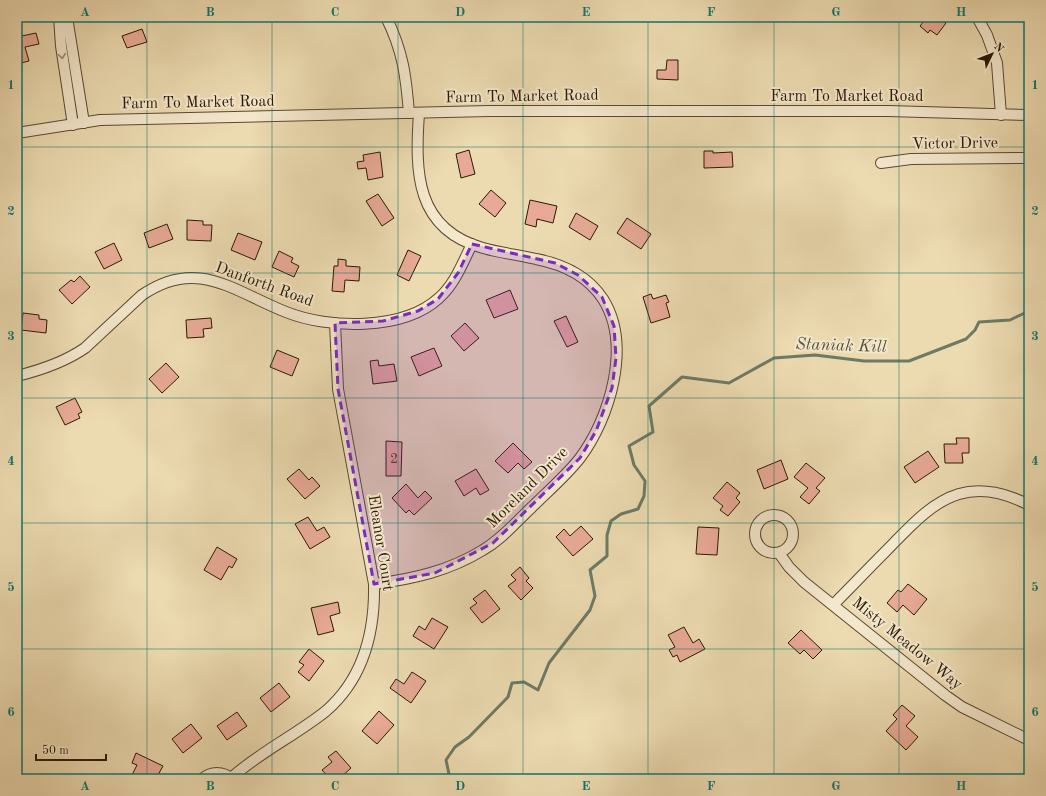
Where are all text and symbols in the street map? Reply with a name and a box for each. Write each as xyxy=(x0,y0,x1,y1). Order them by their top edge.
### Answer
text: A xyxy=(80,6,90,19)
text: B xyxy=(205,6,215,19)
text: C xyxy=(331,6,339,19)
text: D xyxy=(455,6,465,19)
text: E xyxy=(582,6,591,19)
text: F xyxy=(707,6,716,19)
text: G xyxy=(831,6,841,19)
text: H xyxy=(956,6,967,19)
north arrow xyxy=(972,34,1012,74)
text: N xyxy=(991,41,1006,55)
one-way arrow xyxy=(57,53,66,59)
text: 1 xyxy=(7,79,15,92)
text: 1 xyxy=(1031,79,1039,92)
street label: Farm To Market Road xyxy=(445,88,599,106)
street label: Farm To Market Road xyxy=(770,89,924,105)
street label: Farm To Market Road xyxy=(121,94,275,112)
street label: Victor Drive xyxy=(912,135,998,153)
text: 2 xyxy=(7,205,15,218)
text: 2 xyxy=(1031,205,1039,218)
street label: Danforth Road xyxy=(213,260,315,310)
text: 3 xyxy=(7,330,15,343)
text: 3 xyxy=(1031,330,1039,343)
water label: Staniak Kill xyxy=(795,336,887,356)
street label: Moreland Drive xyxy=(484,444,572,532)
house number: 2 xyxy=(390,452,398,466)
text: 4 xyxy=(7,455,15,468)
text: 4 xyxy=(1031,455,1039,468)
street label: Eleanor Court xyxy=(364,494,396,593)
text: 5 xyxy=(7,581,15,594)
text: 5 xyxy=(1031,581,1039,594)
street label: Misty Meadow Way xyxy=(849,595,966,694)
text: 6 xyxy=(7,706,15,719)
text: 6 xyxy=(1031,706,1039,719)
scale bar xyxy=(36,736,106,762)
text: 50 m xyxy=(42,744,69,757)
text: A xyxy=(80,780,90,793)
text: B xyxy=(205,780,215,793)
text: C xyxy=(331,780,339,793)
text: D xyxy=(455,780,465,793)
text: E xyxy=(582,780,591,793)
text: F xyxy=(707,780,716,793)
text: G xyxy=(831,780,841,793)
text: H xyxy=(956,780,967,793)

